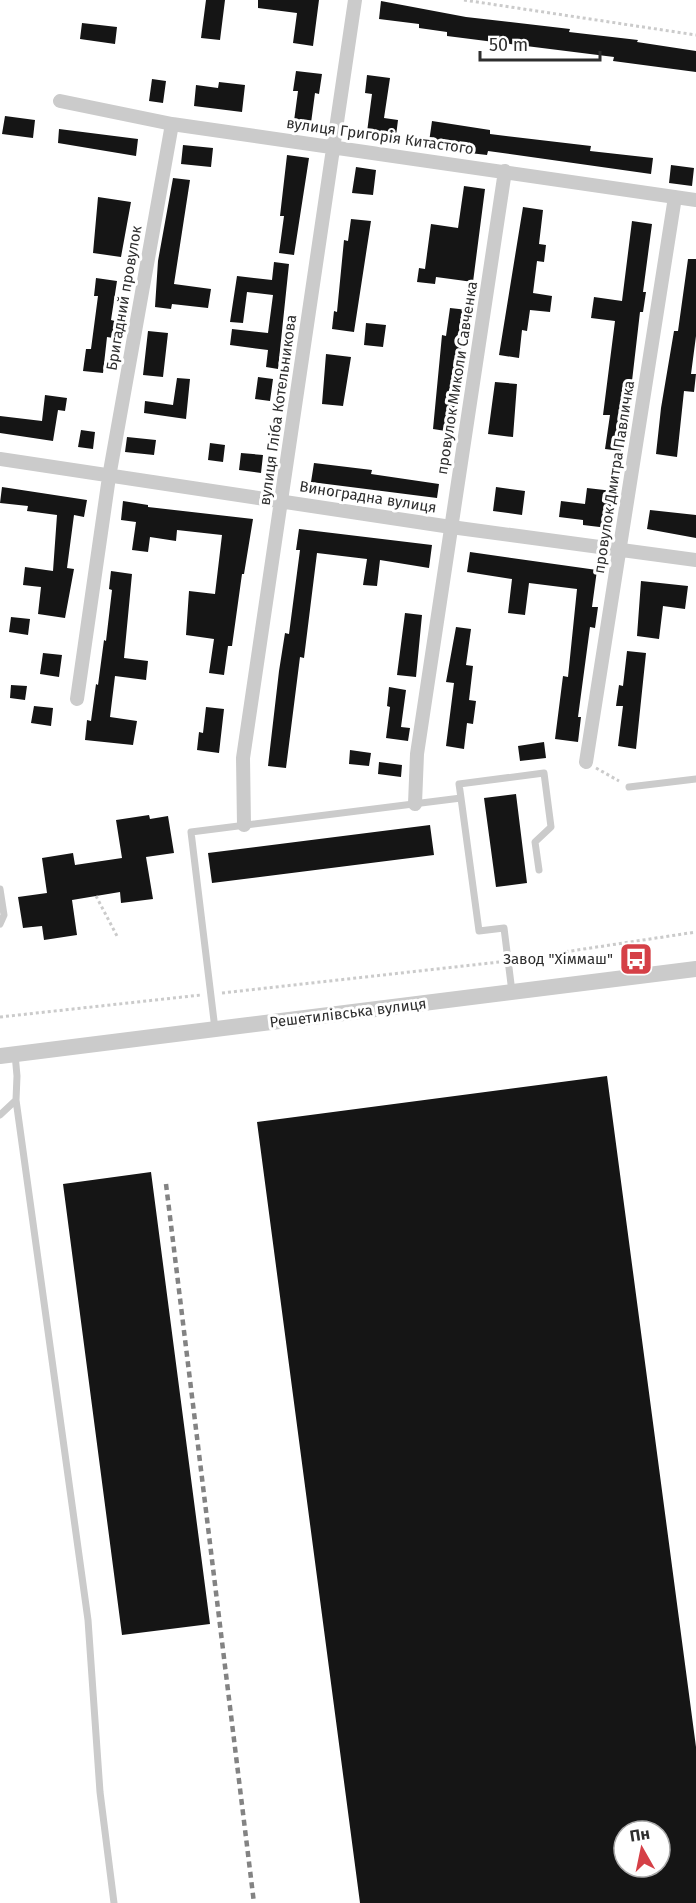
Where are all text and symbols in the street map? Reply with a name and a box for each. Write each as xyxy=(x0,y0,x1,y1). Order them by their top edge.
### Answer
scale bar xyxy=(480,24,600,62)
text: 50 m xyxy=(489,34,528,56)
street label: вулиця Григорія Китастого xyxy=(285,114,475,158)
street label: Бригадний провулок xyxy=(102,224,146,372)
street label: провулок Миколи Савченка xyxy=(433,280,481,476)
street label: вулиця Гліба Котельникова xyxy=(256,313,300,507)
street label: провулок Дмитра Павличка xyxy=(590,379,638,575)
street label: Виноградна вулиця xyxy=(298,477,438,517)
bus stop icon: Завод "Хіммаш" xyxy=(618,941,654,977)
place label: Завод "Хіммаш" xyxy=(503,950,613,968)
street label: Решетилівська вулиця xyxy=(269,994,427,1032)
north arrow xyxy=(612,1819,672,1879)
text: Пн xyxy=(628,1824,651,1846)

